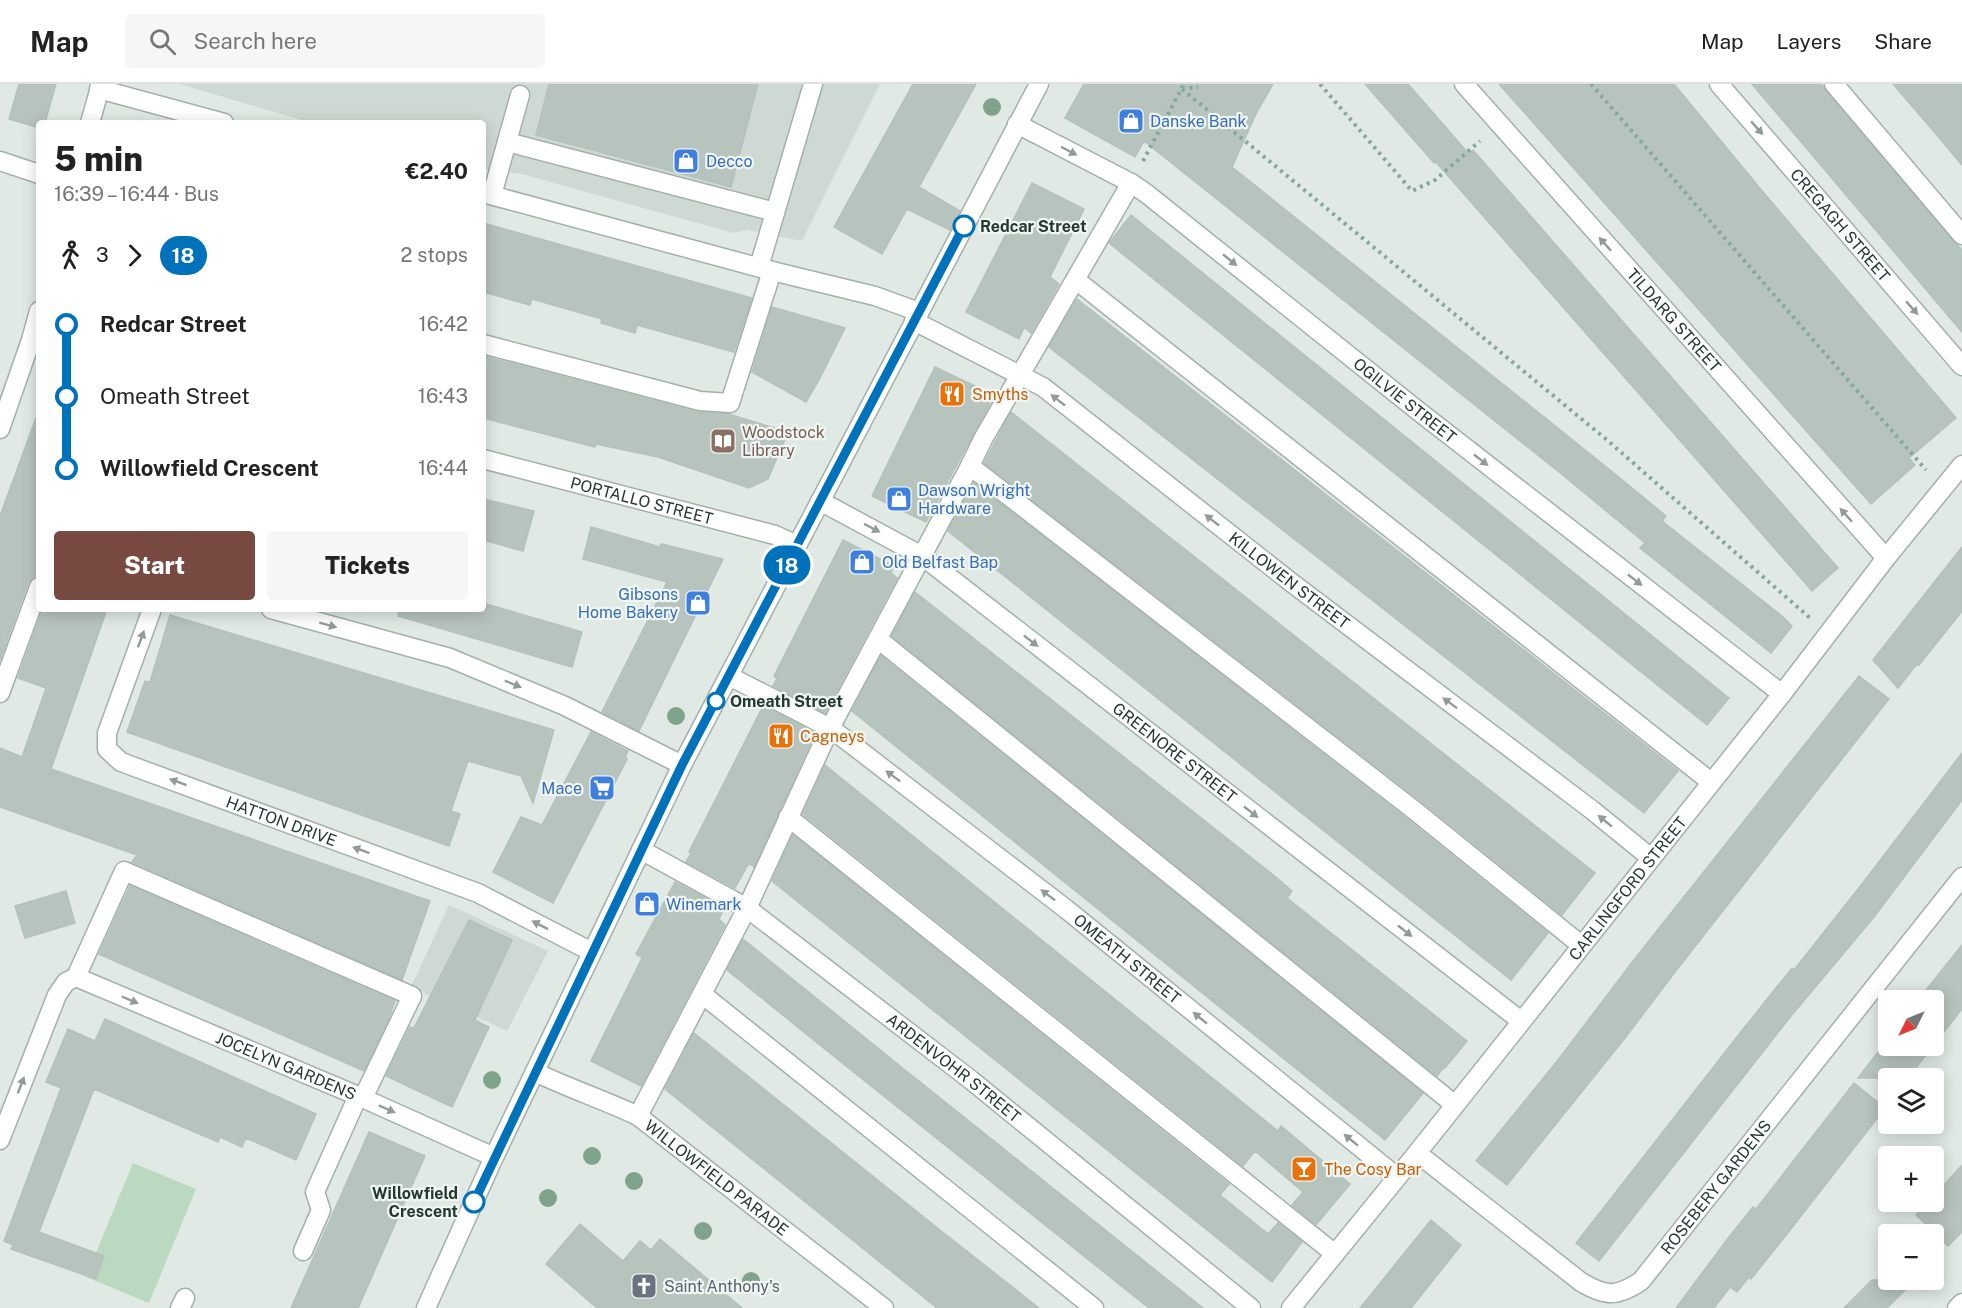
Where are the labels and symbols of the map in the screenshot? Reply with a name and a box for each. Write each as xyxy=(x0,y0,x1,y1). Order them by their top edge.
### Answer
shop icon: Danske Bank xyxy=(1116,106,1146,136)
place label: Danske Bank xyxy=(1150,112,1246,131)
one-way arrow xyxy=(1751,120,1764,136)
shop icon: Decco xyxy=(671,146,701,176)
one-way arrow xyxy=(1061,146,1078,156)
place label: Decco xyxy=(706,152,753,171)
street label: CREGAGH STREET xyxy=(1786,165,1894,286)
marker: Redcar Street xyxy=(953,215,975,237)
place label: Redcar Street xyxy=(980,217,1087,236)
one-way arrow xyxy=(1599,237,1612,252)
one-way arrow xyxy=(1222,253,1237,266)
street label: TILDARG STREET xyxy=(1623,265,1725,376)
one-way arrow xyxy=(1905,300,1918,315)
street label: OGILVIE STREET xyxy=(1349,354,1460,447)
restaurant icon: Smyths xyxy=(937,379,967,409)
place label: Smyths xyxy=(972,385,1028,404)
one-way arrow xyxy=(1051,394,1066,406)
place label: Woodstock Library xyxy=(742,423,825,460)
library icon: Woodstock Library xyxy=(708,426,738,456)
one-way arrow xyxy=(1473,453,1489,466)
street label: PORTALLO STREET xyxy=(568,473,715,529)
place label: Dawson Wright Hardware xyxy=(918,481,1030,518)
shop icon: Dawson Wright Hardware xyxy=(884,484,914,514)
one-way arrow xyxy=(1840,508,1854,522)
one-way arrow xyxy=(1204,514,1220,527)
one-way arrow xyxy=(863,523,881,533)
street label: KILLOWEN STREET xyxy=(1225,528,1353,633)
line badge: 18 xyxy=(760,546,814,584)
shop icon: Old Belfast Bap xyxy=(847,547,877,577)
place label: Old Belfast Bap xyxy=(882,553,998,572)
one-way arrow xyxy=(1627,573,1643,586)
place label: Gibsons Home Bakery xyxy=(578,585,678,622)
shop icon: Gibsons Home Bakery xyxy=(683,588,713,618)
one-way arrow xyxy=(318,620,337,630)
one-way arrow xyxy=(137,630,147,648)
one-way arrow xyxy=(1023,634,1038,646)
one-way arrow xyxy=(504,680,522,689)
marker: Omeath Street xyxy=(707,692,725,710)
place label: Omeath Street xyxy=(730,692,843,711)
one-way arrow xyxy=(1442,696,1458,709)
street label: GREENORE STREET xyxy=(1109,699,1241,807)
restaurant icon: Cagneys xyxy=(766,721,796,751)
place label: Cagneys xyxy=(800,727,864,746)
one-way arrow xyxy=(886,771,901,783)
supermarket icon: Mace xyxy=(587,773,617,803)
one-way arrow xyxy=(169,777,187,787)
place label: Mace xyxy=(541,779,582,798)
street label: HATTON DRIVE xyxy=(223,792,339,850)
one-way arrow xyxy=(1243,805,1259,818)
street label: CARLINGFORD STREET xyxy=(1565,813,1691,964)
one-way arrow xyxy=(1597,814,1613,827)
one-way arrow xyxy=(352,844,370,854)
shop icon: Winemark xyxy=(632,889,662,919)
one-way arrow xyxy=(1041,889,1057,901)
place label: Winemark xyxy=(666,895,742,914)
street label: OMEATH STREET xyxy=(1070,910,1185,1008)
one-way arrow xyxy=(532,920,549,930)
one-way arrow xyxy=(1398,924,1413,936)
north arrow xyxy=(1878,990,1944,1056)
one-way arrow xyxy=(122,995,140,1005)
street label: ARDENVOHR STREET xyxy=(883,1010,1025,1127)
one-way arrow xyxy=(1192,1011,1208,1024)
street label: JOCELYN GARDENS xyxy=(213,1028,359,1104)
one-way arrow xyxy=(17,1076,27,1094)
one-way arrow xyxy=(379,1104,397,1114)
street label: WILLOWFIELD PARADE xyxy=(641,1116,792,1240)
street label: ROSEBERY GARDENS xyxy=(1657,1116,1775,1258)
one-way arrow xyxy=(1343,1134,1359,1147)
bar icon: The Cosy Bar xyxy=(1289,1154,1319,1184)
place label: The Cosy Bar xyxy=(1324,1160,1422,1179)
place label: Willowfield Crescent xyxy=(372,1184,458,1221)
marker: Willowfield Crescent xyxy=(463,1191,485,1213)
church icon: Saint Anthony's xyxy=(629,1271,659,1301)
place label: Saint Anthony's xyxy=(664,1277,780,1296)

